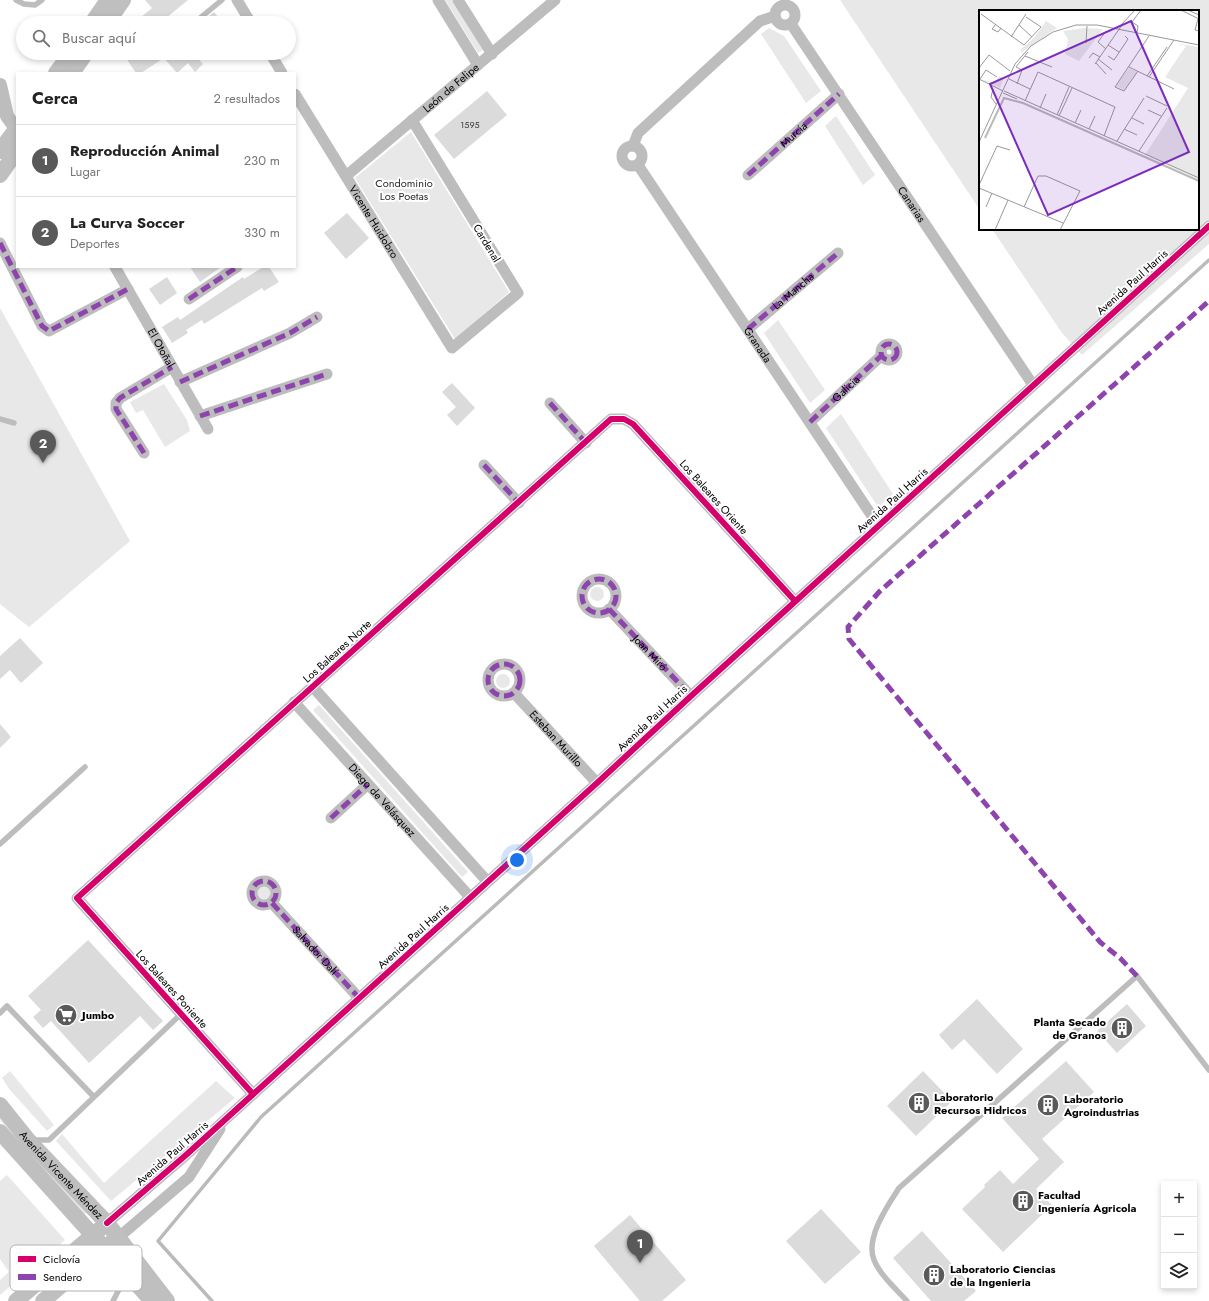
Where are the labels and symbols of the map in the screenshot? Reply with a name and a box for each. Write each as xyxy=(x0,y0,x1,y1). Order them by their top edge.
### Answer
inset map xyxy=(979,10,1199,230)
street label: León de Felipe xyxy=(419,59,483,116)
house number: 1595 xyxy=(460,118,480,131)
street label: Murcia xyxy=(776,118,811,151)
park label: Condominio Los Poetas xyxy=(375,175,433,204)
street label: Vicente Huidobro xyxy=(345,182,403,261)
street label: Canarias xyxy=(894,183,930,226)
street label: Cardenal xyxy=(469,221,505,265)
street label: Avenida Paul Harris xyxy=(1093,245,1172,318)
street label: La Mancha xyxy=(769,269,817,313)
street label: Granada xyxy=(740,324,776,366)
street label: El Otoñal xyxy=(144,325,179,370)
street label: Galicia xyxy=(828,372,863,406)
pin: 2 xyxy=(30,430,56,463)
street label: Los Baleares Oriente xyxy=(676,456,752,538)
street label: Avenida Paul Harris xyxy=(853,463,932,536)
street label: Los Baleares Norte xyxy=(299,616,375,686)
street label: Joan Miró xyxy=(628,630,671,674)
street label: Avenida Paul Harris xyxy=(613,681,691,755)
street label: Esteban Murillo xyxy=(526,707,586,770)
street label: Diego de Velásquez xyxy=(345,760,420,840)
your location xyxy=(507,850,527,870)
street label: Avenida Paul Harris xyxy=(374,899,453,972)
street label: Salvador Dalí xyxy=(289,922,343,979)
street label: Los Baleares Poniente xyxy=(132,946,212,1032)
supermarket icon: Jumbo xyxy=(53,1002,79,1028)
place label: Jumbo xyxy=(80,1007,115,1023)
place label: Planta Secado de Granos xyxy=(1033,1014,1107,1043)
building icon: Planta Secado de Granos xyxy=(1109,1015,1135,1041)
place label: Laboratorio Recursos Hidricos xyxy=(934,1089,1027,1118)
building icon: Laboratorio Recursos Hidricos xyxy=(906,1090,932,1116)
place label: Laboratorio Agroindustrias xyxy=(1063,1091,1139,1120)
building icon: Laboratorio Agroindustrias xyxy=(1035,1092,1061,1118)
street label: Avenida Paul Harris xyxy=(132,1117,212,1189)
street label: Avenida Vicente Méndez xyxy=(16,1127,107,1223)
place label: Facultad Ingeniería Agricola xyxy=(1038,1187,1137,1216)
building icon: Facultad Ingeniería Agricola xyxy=(1010,1188,1036,1214)
pin: 1 xyxy=(627,1230,653,1263)
legend xyxy=(10,1245,142,1291)
text: Ciclovía xyxy=(43,1251,80,1267)
place label: Laboratorio Ciencias de la Ingenieria xyxy=(950,1261,1056,1290)
building icon: Laboratorio Ciencias de la Ingenieria xyxy=(921,1262,947,1288)
text: Sendero xyxy=(43,1269,82,1285)

